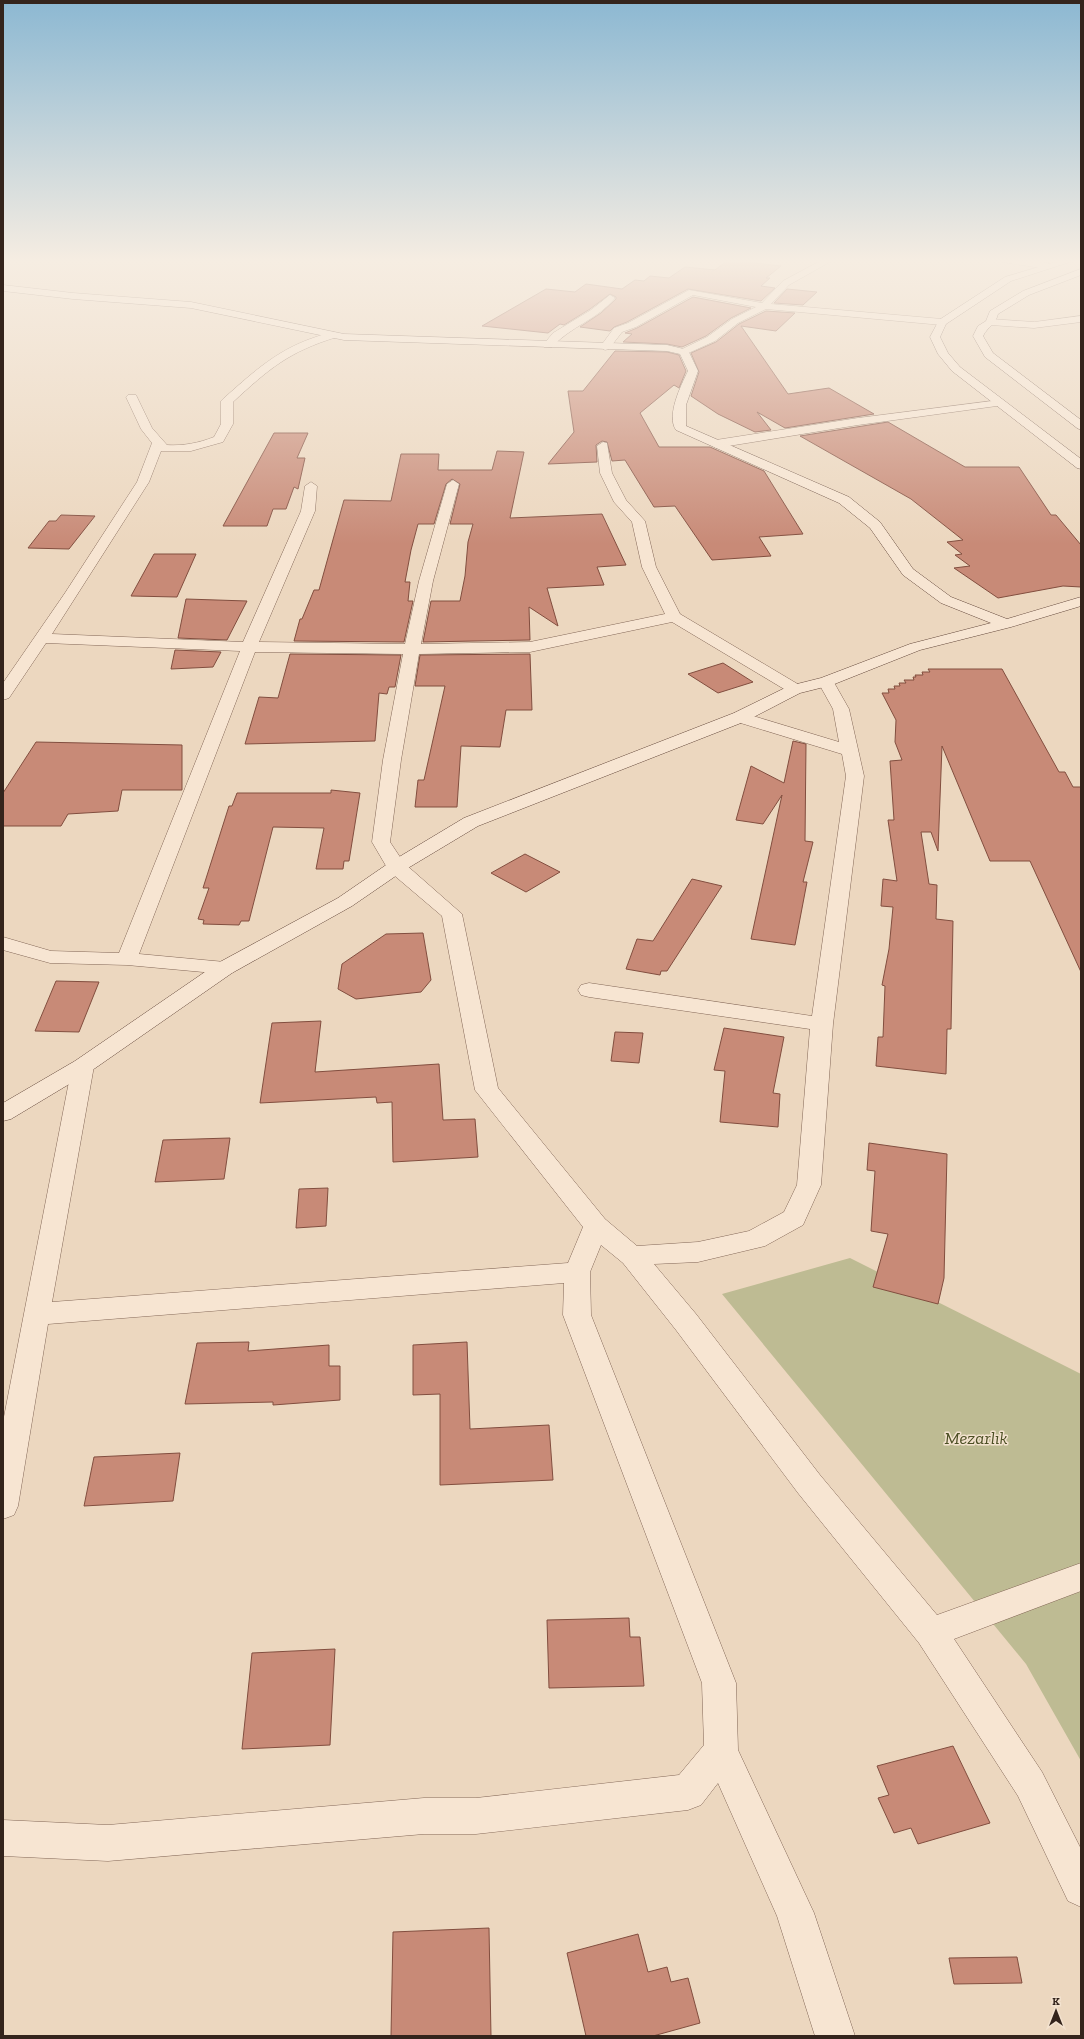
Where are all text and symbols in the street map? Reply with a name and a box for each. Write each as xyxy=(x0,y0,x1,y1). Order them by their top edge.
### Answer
park label: Mezarlık xyxy=(944,1427,1008,1449)
north arrow xyxy=(1036,1991,1076,2031)
text: K xyxy=(1052,1995,1060,2008)

